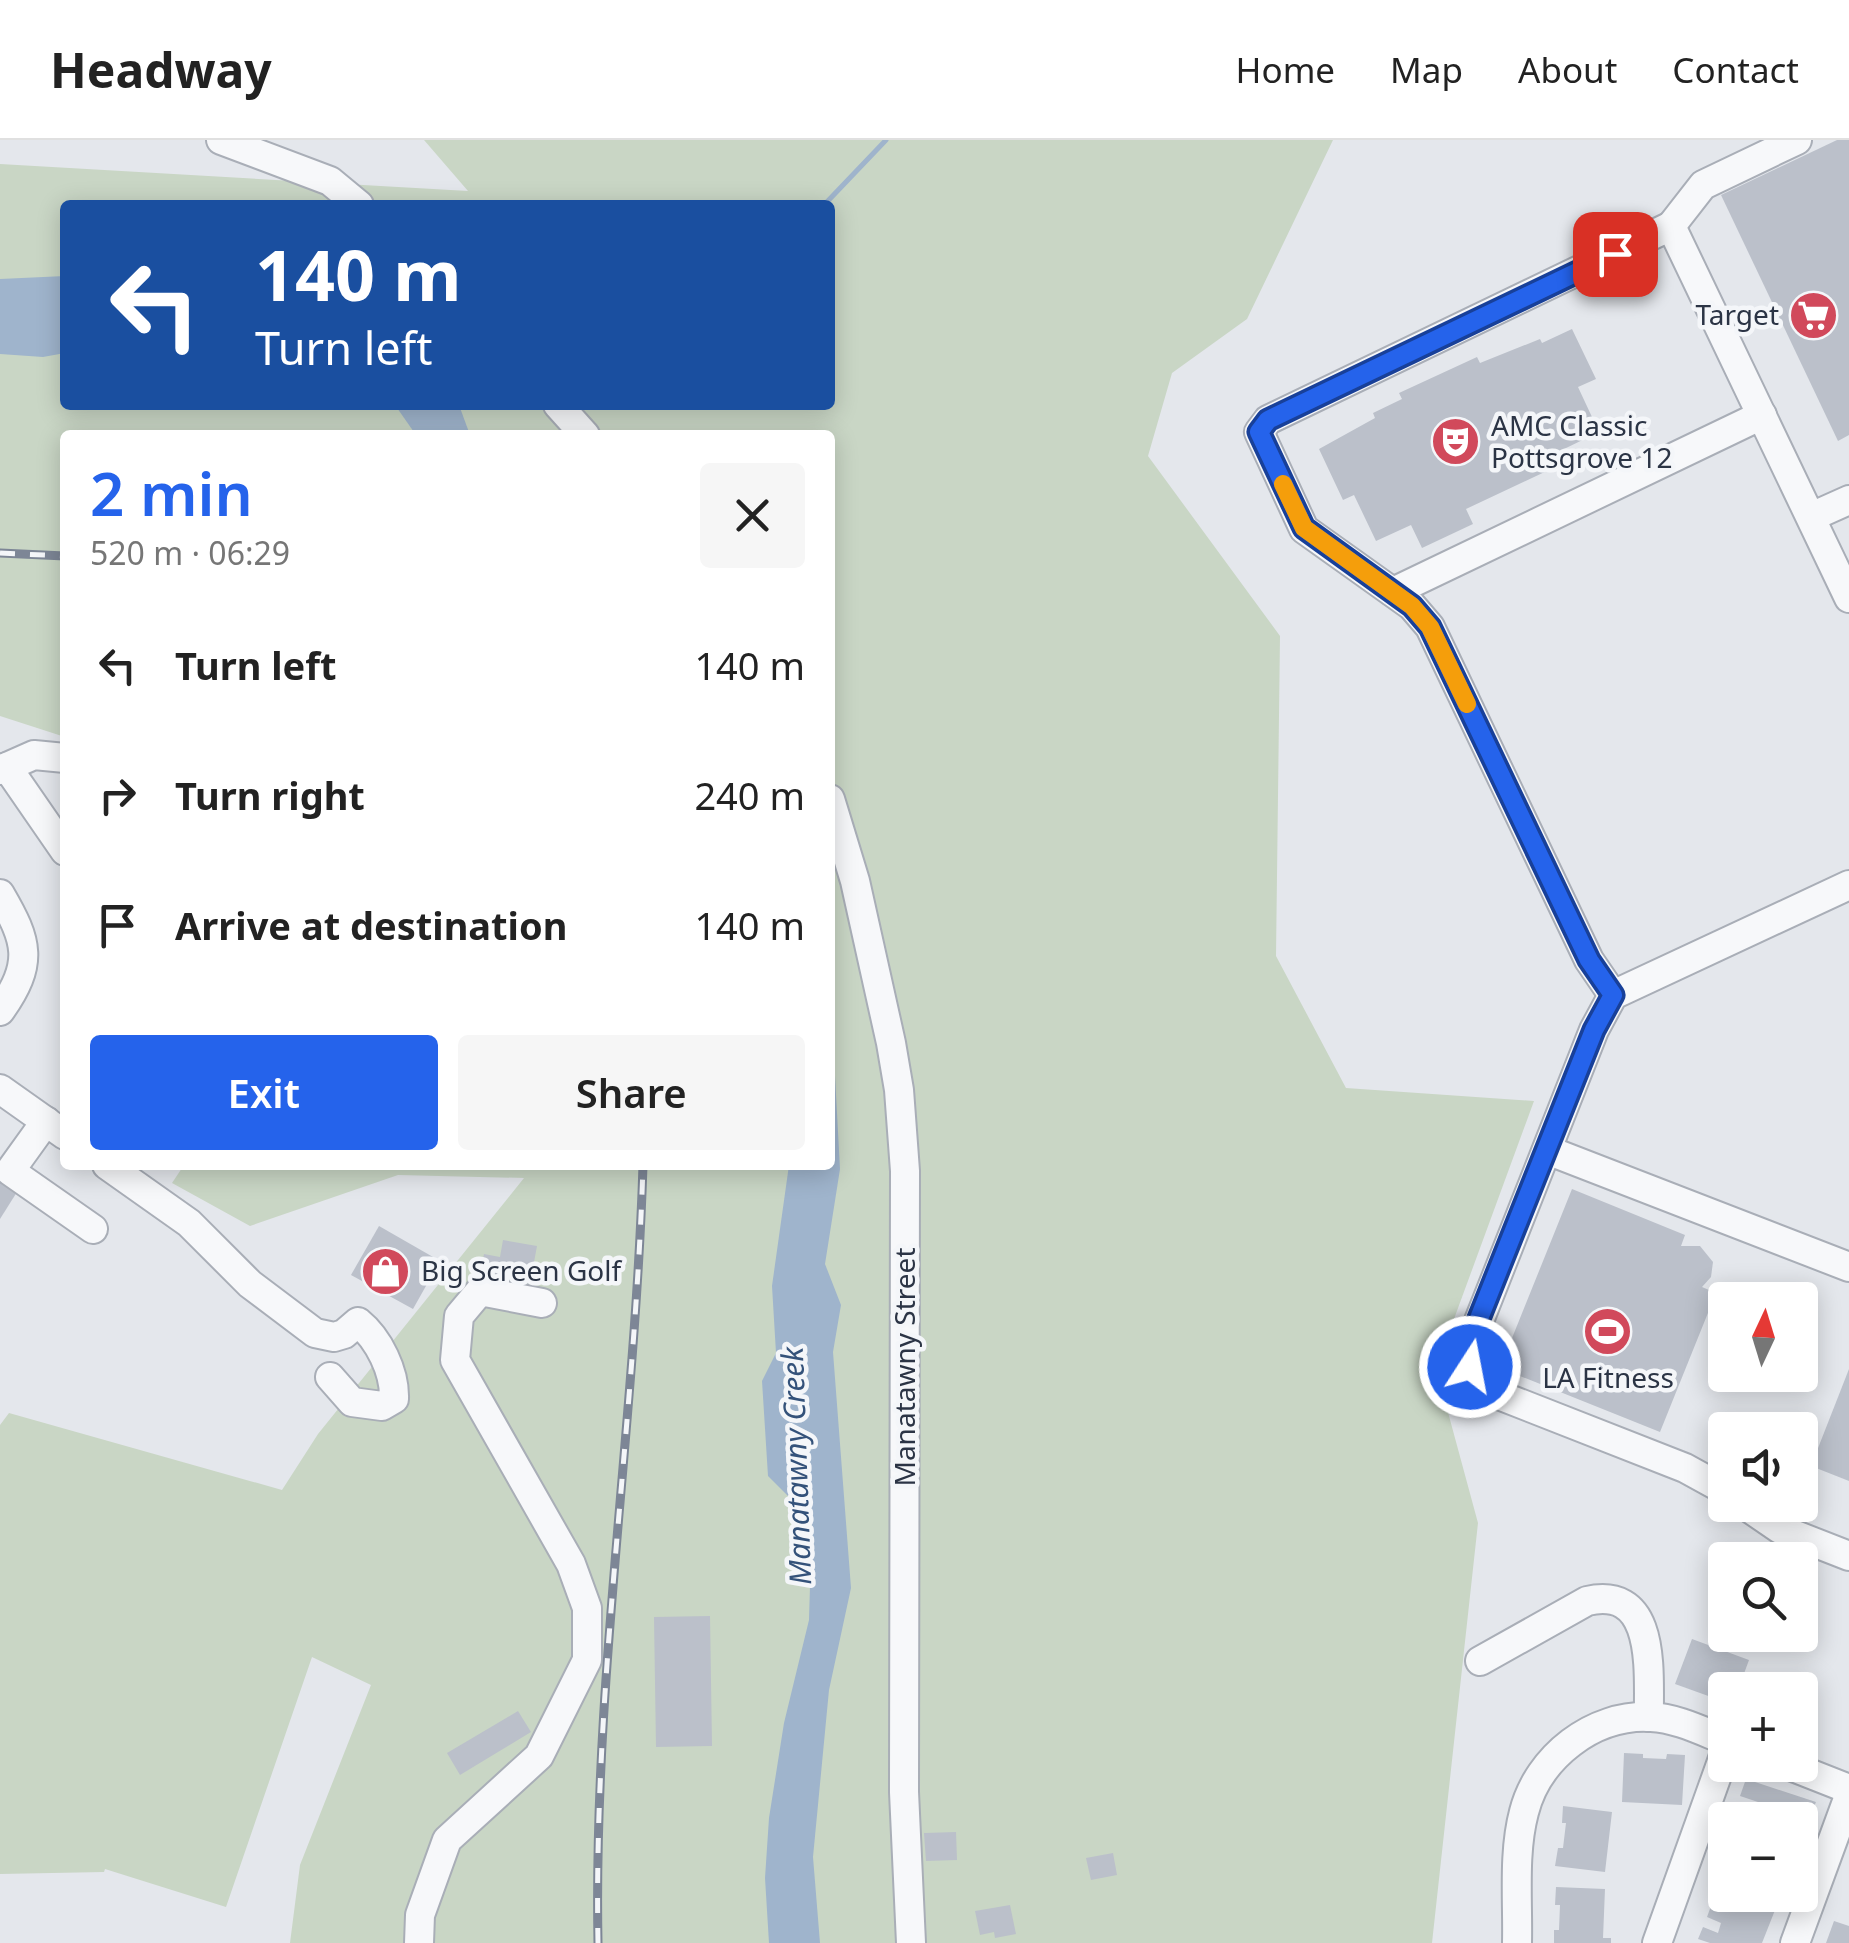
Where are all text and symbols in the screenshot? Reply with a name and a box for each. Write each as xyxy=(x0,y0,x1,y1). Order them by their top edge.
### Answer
text: Headway xyxy=(50,37,272,102)
text: Home xyxy=(1236,46,1335,93)
text: Map xyxy=(1390,46,1463,93)
text: About xyxy=(1518,46,1617,93)
text: Contact xyxy=(1672,46,1799,93)
pin xyxy=(1573,212,1658,297)
text: 140 m xyxy=(255,226,462,322)
icon: arrive xyxy=(1588,227,1643,282)
icon: left xyxy=(90,240,220,370)
supermarket icon: Target xyxy=(1788,289,1840,341)
place label: Target xyxy=(1696,295,1779,333)
text: Turn left xyxy=(255,317,432,378)
place label: AMC Classic Pottsgrove 12 xyxy=(1491,406,1672,476)
theatre icon: AMC Classic Pottsgrove 12 xyxy=(1430,416,1482,468)
text: 2 min xyxy=(90,452,253,534)
button: close xyxy=(700,463,805,568)
text: 520 m · 06:29 xyxy=(90,531,290,574)
icon: left xyxy=(90,638,145,693)
text: Turn left xyxy=(175,639,337,691)
text: 140 m xyxy=(694,639,805,691)
icon: right xyxy=(90,768,145,823)
text: Turn right xyxy=(175,769,365,821)
text: 240 m xyxy=(694,769,805,821)
icon: arrive xyxy=(90,898,145,953)
text: Arrive at destination xyxy=(175,899,567,951)
text: 140 m xyxy=(694,899,805,951)
button: Exit xyxy=(90,1035,438,1150)
button: Share xyxy=(458,1035,805,1150)
shop icon: Big Screen Golf xyxy=(360,1245,412,1297)
street label: Manatawny Street xyxy=(885,1248,923,1486)
place label: Big Screen Golf xyxy=(421,1251,622,1289)
north arrow xyxy=(1708,1282,1818,1392)
map controls xyxy=(1708,1282,1818,1912)
sports icon: LA Fitness xyxy=(1582,1305,1634,1357)
position arrow xyxy=(1418,1315,1522,1419)
water label: Manatawny Creek xyxy=(771,1345,820,1586)
place label: LA Fitness xyxy=(1542,1358,1674,1396)
button: sound xyxy=(1708,1412,1818,1522)
button: search xyxy=(1708,1542,1818,1652)
button: + xyxy=(1708,1672,1818,1782)
button: − xyxy=(1708,1802,1818,1912)

